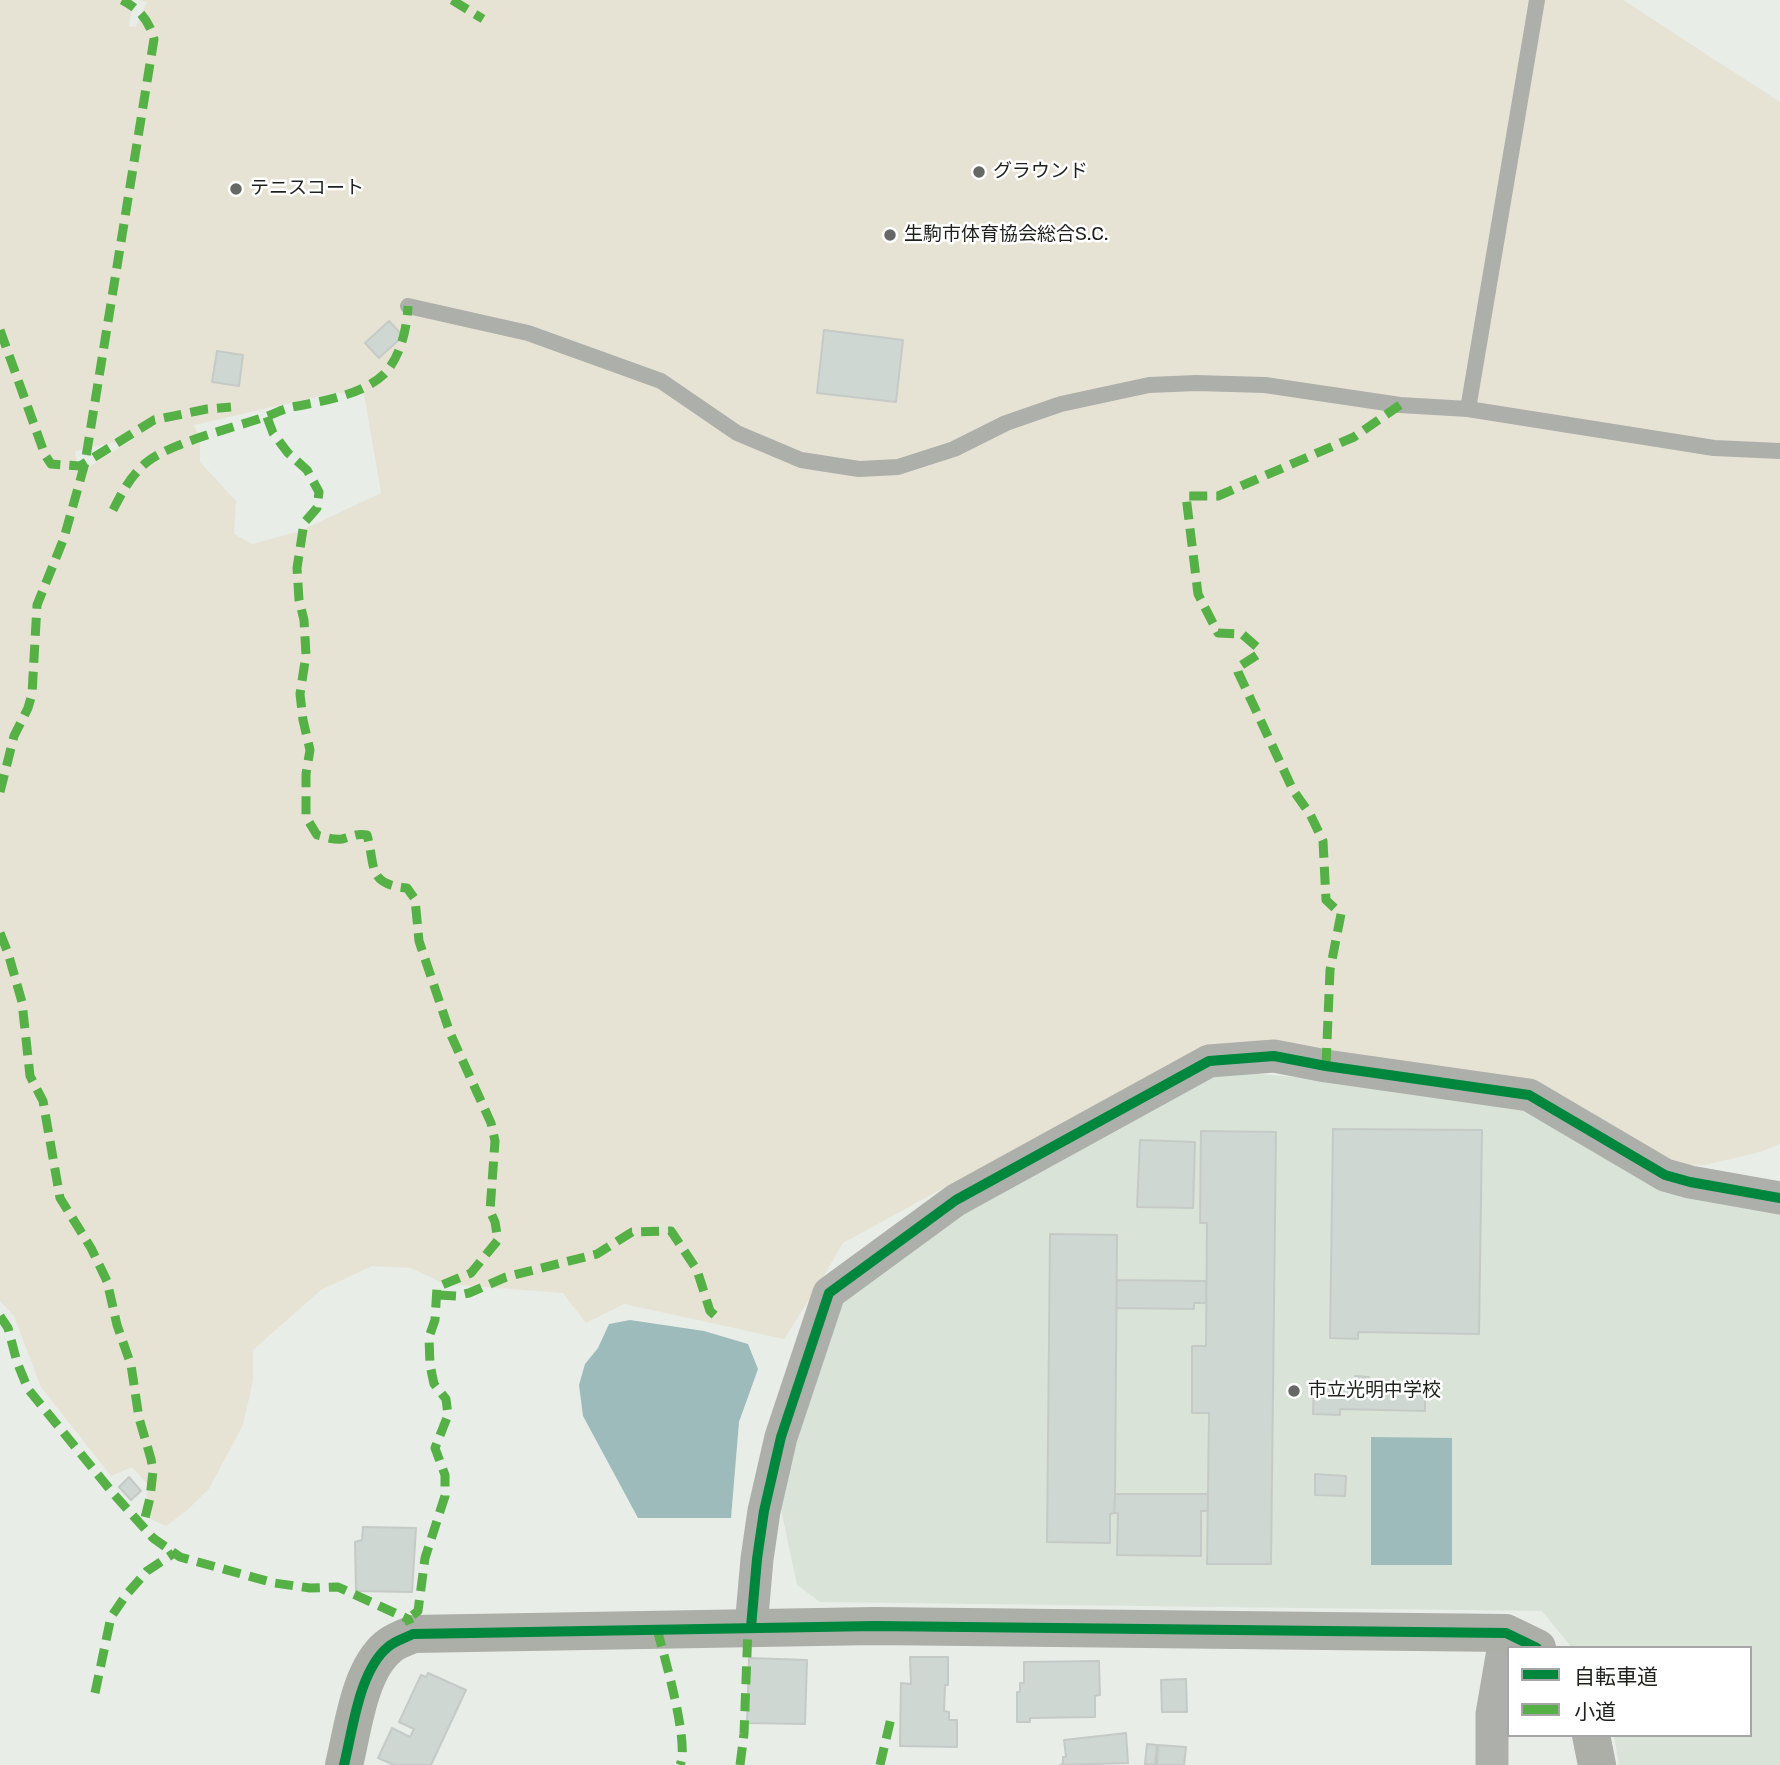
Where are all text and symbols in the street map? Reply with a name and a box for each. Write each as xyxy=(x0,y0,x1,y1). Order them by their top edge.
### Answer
place label: グラウンド xyxy=(993,161,1088,183)
marker: グラウンド xyxy=(971,164,987,180)
place label: テニスコート xyxy=(250,178,364,200)
marker: テニスコート xyxy=(228,181,244,197)
place label: 生駒市体育協会総合S.C. xyxy=(904,224,1108,246)
marker: 生駒市体育協会総合S.C. xyxy=(882,227,898,243)
place label: 市立光明中学校 xyxy=(1308,1380,1441,1402)
marker: 市立光明中学校 xyxy=(1286,1383,1302,1399)
legend xyxy=(1507,1646,1752,1737)
text: 自転車道 xyxy=(1574,1664,1658,1689)
text: 小道 xyxy=(1574,1699,1616,1724)

